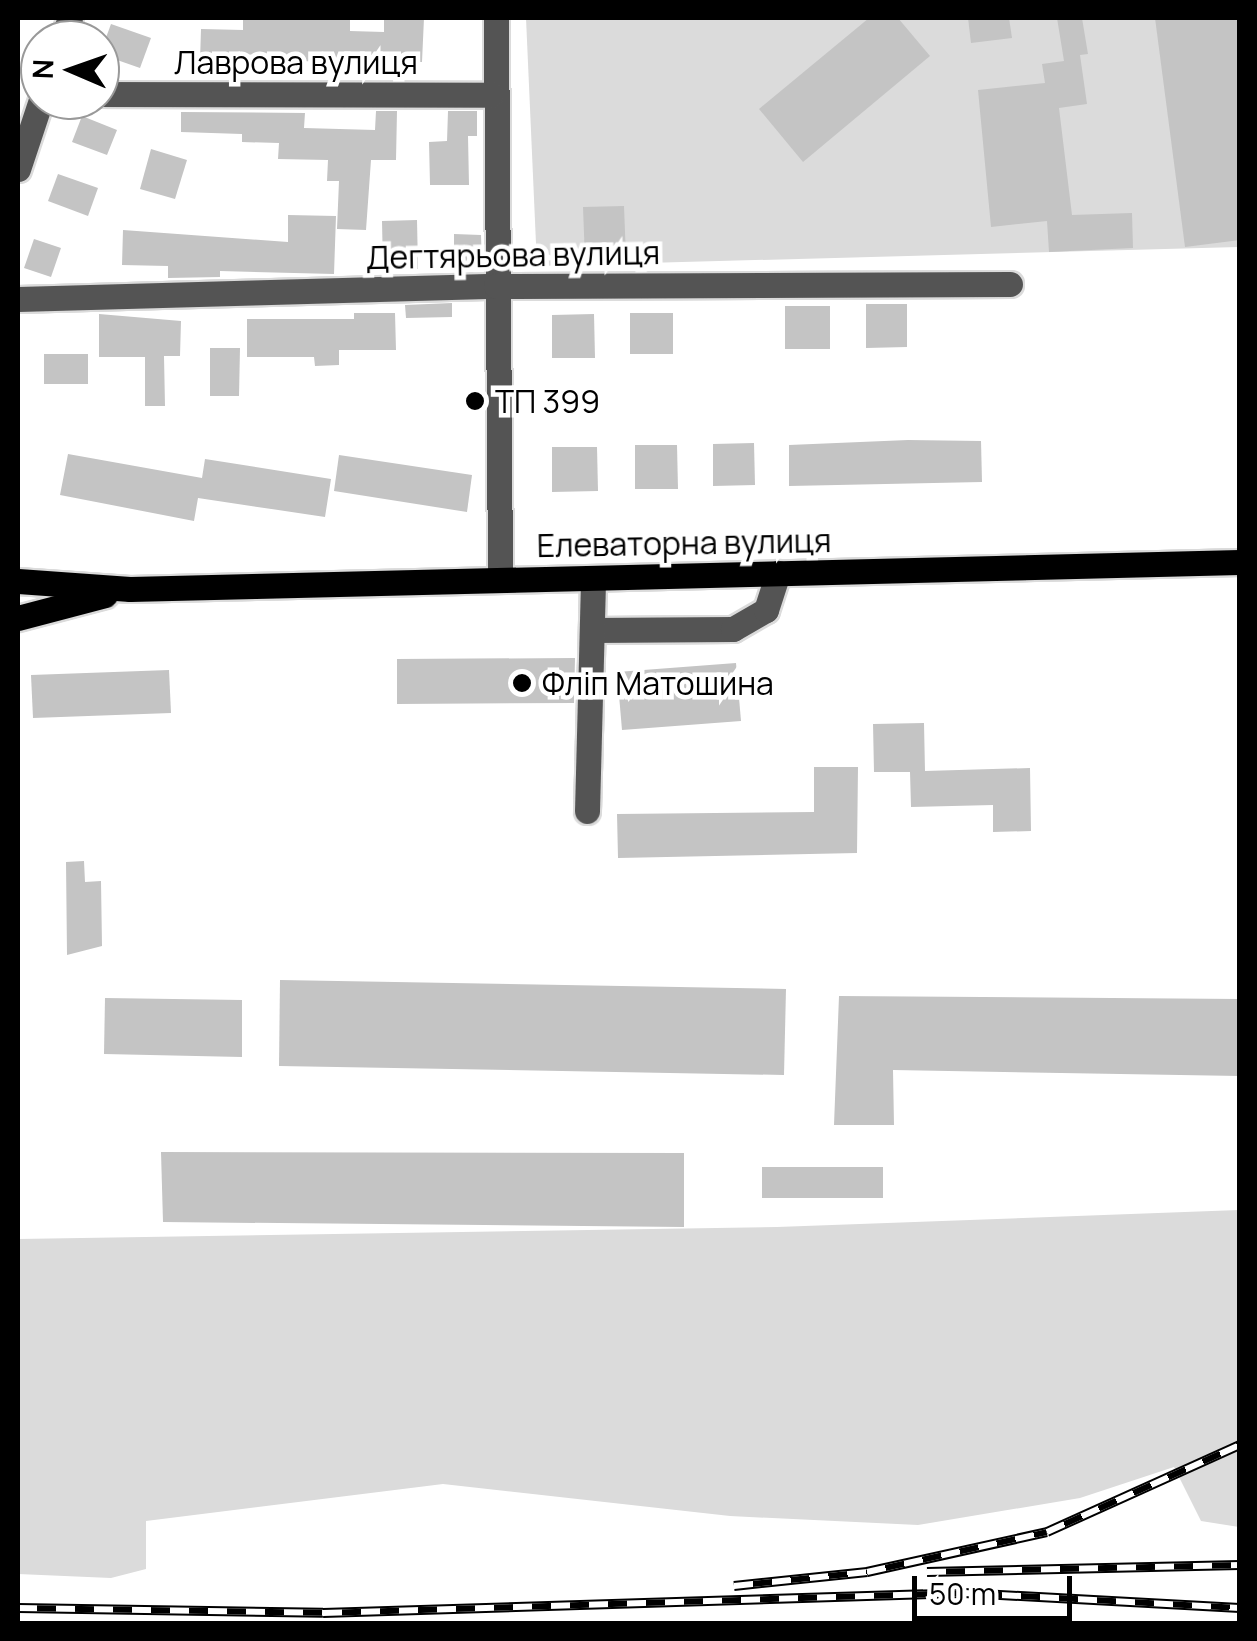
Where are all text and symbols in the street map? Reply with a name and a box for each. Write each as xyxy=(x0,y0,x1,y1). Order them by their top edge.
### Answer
north arrow xyxy=(20,20,120,120)
street label: Лаврова вулиця xyxy=(174,43,418,81)
text: N xyxy=(23,58,61,80)
street label: Дегтярьова вулиця xyxy=(366,233,660,277)
place label: ТП 399 xyxy=(495,382,600,420)
marker: ТП 399 xyxy=(464,390,486,412)
street label: Елеваторна вулиця xyxy=(536,521,832,565)
place label: Фліп Матошина xyxy=(542,664,774,702)
marker: Фліп Матошина xyxy=(511,672,533,694)
scale bar xyxy=(917,1556,1077,1618)
text: 50 m xyxy=(929,1573,996,1614)

